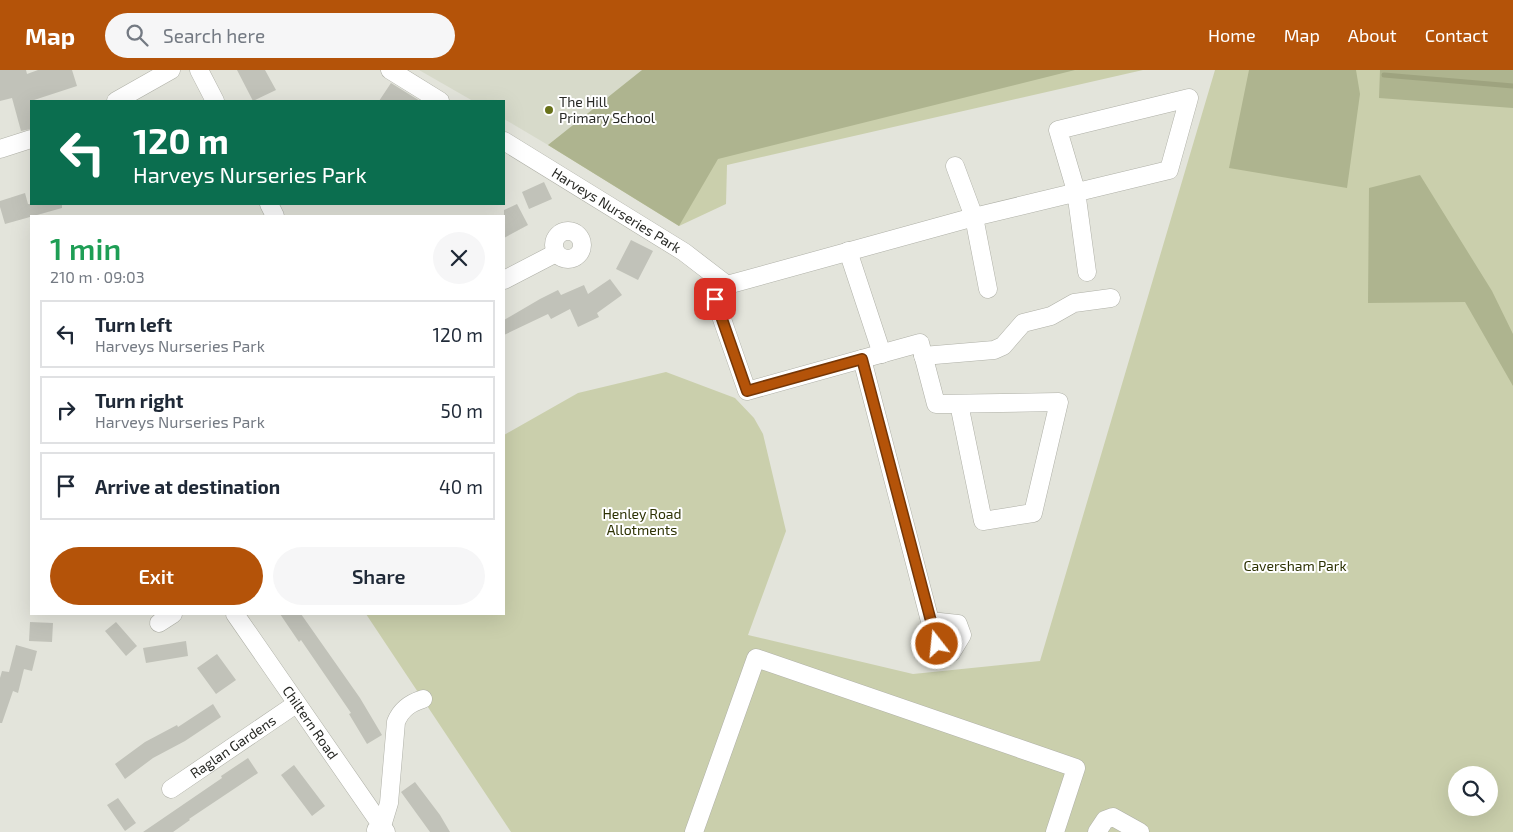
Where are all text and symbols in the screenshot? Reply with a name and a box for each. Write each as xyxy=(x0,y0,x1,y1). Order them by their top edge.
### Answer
search box xyxy=(105,13,455,58)
text: Map xyxy=(25,21,75,50)
icon: search xyxy=(123,21,151,49)
text: Search here xyxy=(163,24,265,47)
text: Home xyxy=(1208,24,1256,46)
text: Map xyxy=(1284,24,1320,46)
text: About xyxy=(1348,24,1397,46)
text: Contact xyxy=(1425,24,1488,46)
place label: The Hill Primary School xyxy=(559,93,656,126)
marker: The Hill Primary School xyxy=(543,104,555,116)
text: 120 m xyxy=(133,119,229,161)
icon: left xyxy=(50,120,115,185)
text: Harveys Nurseries Park xyxy=(133,161,367,187)
street label: Harveys Nurseries Park xyxy=(549,164,684,256)
text: 1 min xyxy=(50,230,121,266)
button: close xyxy=(433,232,485,284)
text: 210 m · 09:03 xyxy=(50,267,145,286)
pin xyxy=(694,278,736,320)
icon: arrive xyxy=(701,285,729,313)
text: Turn left xyxy=(95,313,172,336)
icon: left xyxy=(52,320,80,348)
text: 120 m xyxy=(432,323,483,346)
text: Harveys Nurseries Park xyxy=(95,336,265,355)
text: Turn right xyxy=(95,389,183,412)
icon: right xyxy=(52,396,80,424)
text: 50 m xyxy=(440,399,483,422)
text: Harveys Nurseries Park xyxy=(95,412,265,431)
icon: arrive xyxy=(52,472,80,500)
text: Arrive at destination xyxy=(95,475,280,498)
text: 40 m xyxy=(439,475,483,498)
park label: Henley Road Allotments xyxy=(602,505,682,538)
button: Exit xyxy=(50,547,263,605)
button: Share xyxy=(273,547,485,605)
park label: Caversham Park xyxy=(1243,557,1347,574)
position arrow xyxy=(910,617,962,669)
street label: Chiltern Road xyxy=(279,682,342,762)
street label: Raglan Gardens xyxy=(187,711,279,782)
map controls xyxy=(1448,766,1498,816)
button: search xyxy=(1448,766,1498,816)

